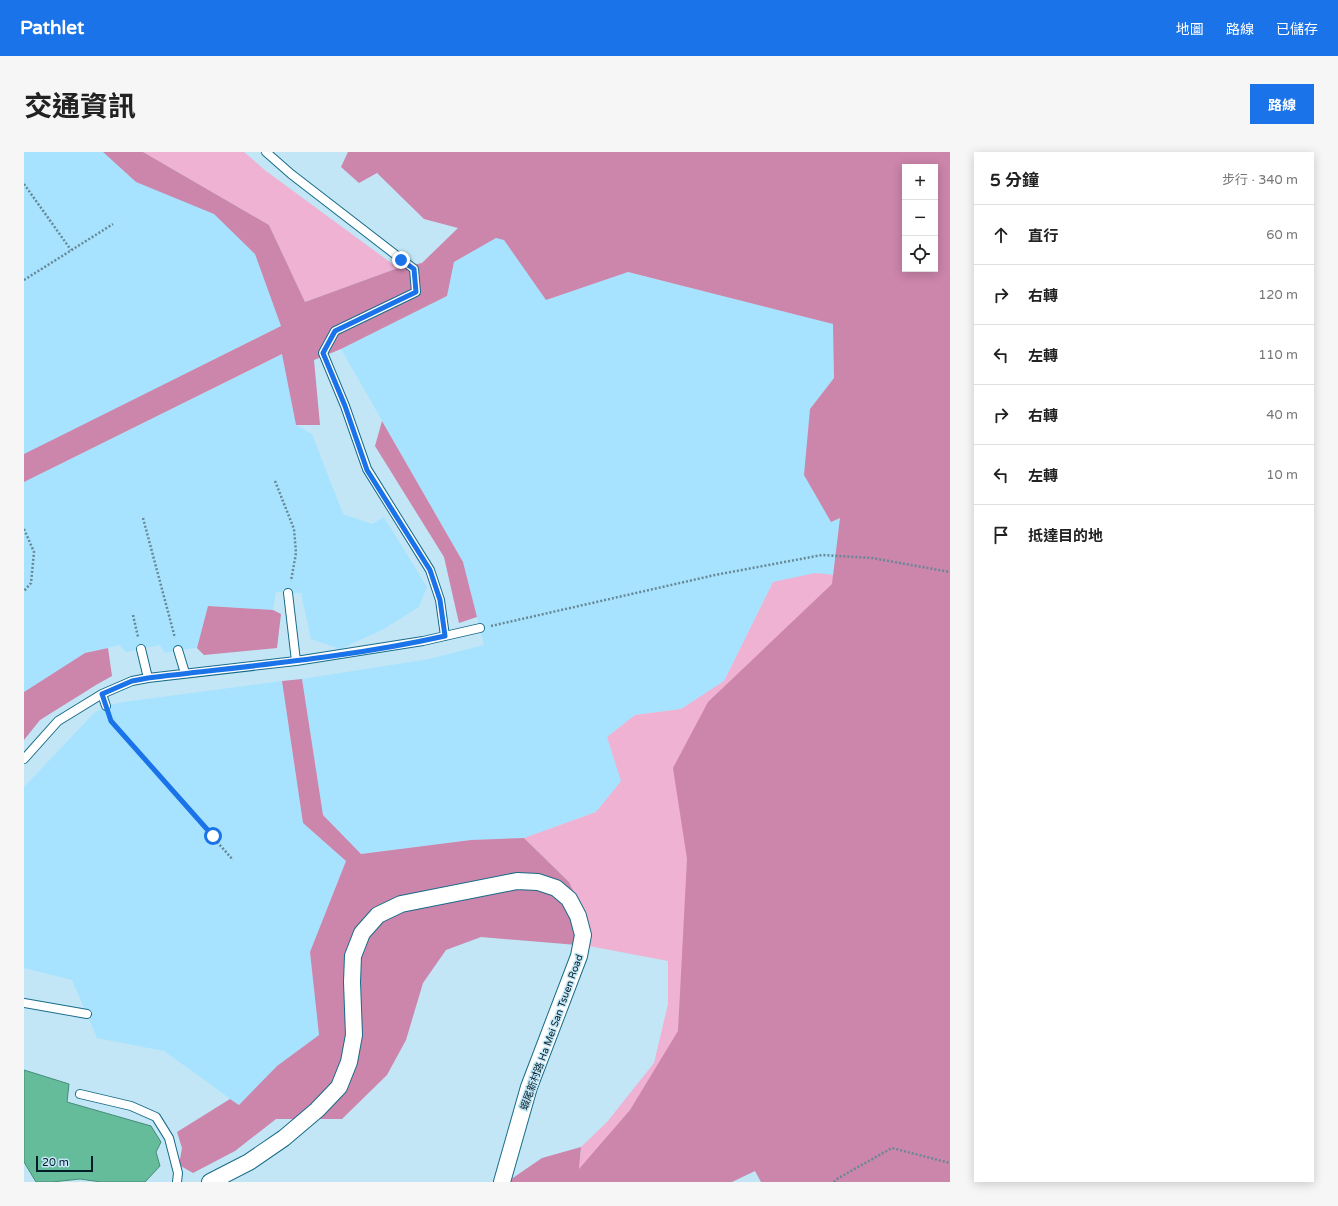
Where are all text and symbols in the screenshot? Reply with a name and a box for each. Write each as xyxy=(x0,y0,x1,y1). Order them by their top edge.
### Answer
text: Pathlet xyxy=(20,17,84,39)
text: 地圖 xyxy=(1176,21,1204,38)
text: 路線 xyxy=(1226,21,1254,38)
text: 已儲存 xyxy=(1276,21,1318,38)
button: 路線 xyxy=(1250,84,1314,124)
text: 交通資訊 xyxy=(24,90,136,124)
map controls xyxy=(902,164,938,272)
button: + xyxy=(902,164,938,200)
text: 5 分鐘 xyxy=(990,170,1039,191)
text: 步行 · 340 m xyxy=(1222,172,1298,188)
button: − xyxy=(902,200,938,236)
icon: ahead xyxy=(990,224,1012,246)
text: 直行 xyxy=(1028,227,1058,245)
text: 60 m xyxy=(1266,227,1298,243)
button: locate xyxy=(902,236,938,272)
route end xyxy=(392,251,410,269)
icon: right xyxy=(990,284,1012,306)
text: 右轉 xyxy=(1028,287,1058,305)
text: 120 m xyxy=(1258,287,1298,303)
icon: left xyxy=(990,344,1012,366)
text: 左轉 xyxy=(1028,347,1058,365)
text: 110 m xyxy=(1258,347,1298,363)
icon: right xyxy=(990,404,1012,426)
text: 右轉 xyxy=(1028,407,1058,425)
text: 40 m xyxy=(1266,407,1298,423)
icon: left xyxy=(990,464,1012,486)
text: 左轉 xyxy=(1028,467,1058,485)
text: 10 m xyxy=(1266,467,1298,483)
icon: arrive xyxy=(990,524,1012,546)
text: 抵達目的地 xyxy=(1028,527,1103,545)
route start xyxy=(204,827,222,845)
street label: 蝦尾新村路 Ha Mei San Tsuen Road xyxy=(518,953,586,1112)
scale bar xyxy=(36,1154,93,1173)
text: 20 m xyxy=(42,1156,69,1169)

